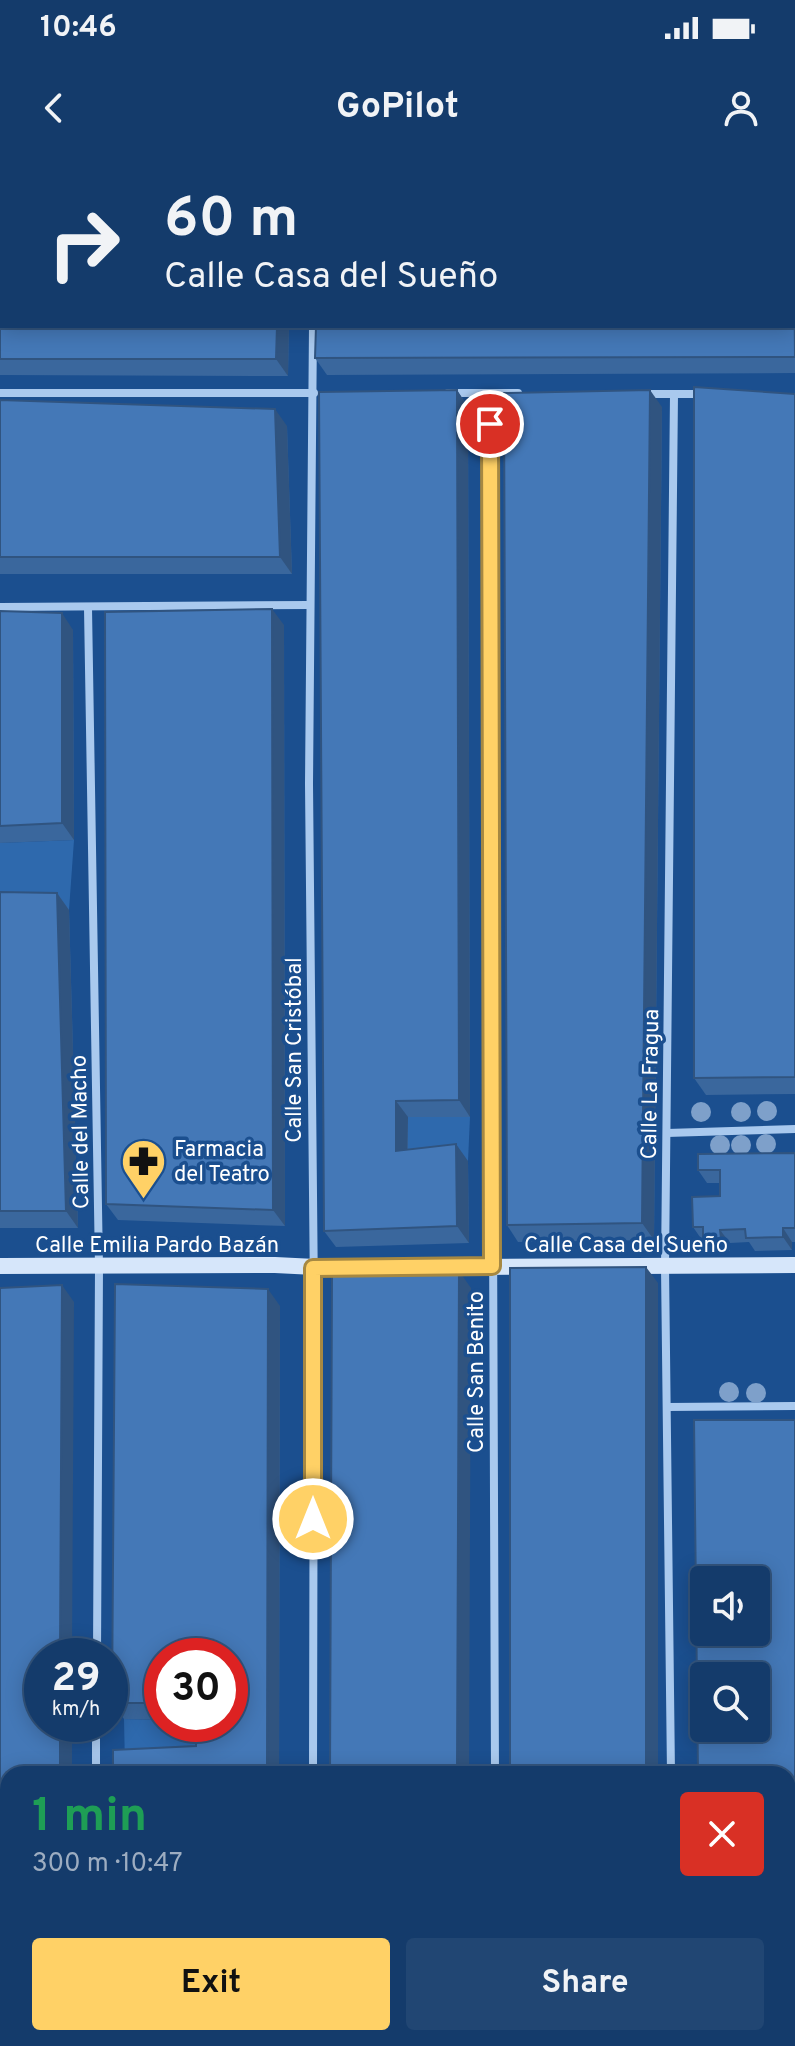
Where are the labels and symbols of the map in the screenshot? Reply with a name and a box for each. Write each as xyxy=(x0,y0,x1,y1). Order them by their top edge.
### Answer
pin xyxy=(456,390,524,458)
street label: Calle San Cristóbal xyxy=(282,957,309,1143)
street label: Calle La Fragua xyxy=(637,1009,666,1160)
street label: Calle del Macho xyxy=(67,1055,96,1209)
pharmacy icon: Farmacia del Teatro xyxy=(119,1137,167,1200)
place label: Farmacia del Teatro xyxy=(174,1137,270,1189)
street label: Calle Emilia Pardo Bazán xyxy=(35,1233,279,1260)
street label: Calle Casa del Sueño xyxy=(524,1233,728,1260)
street label: Calle San Benito xyxy=(464,1291,491,1453)
position arrow xyxy=(271,1477,355,1561)
speed limit sign: 30 xyxy=(144,1638,248,1742)

